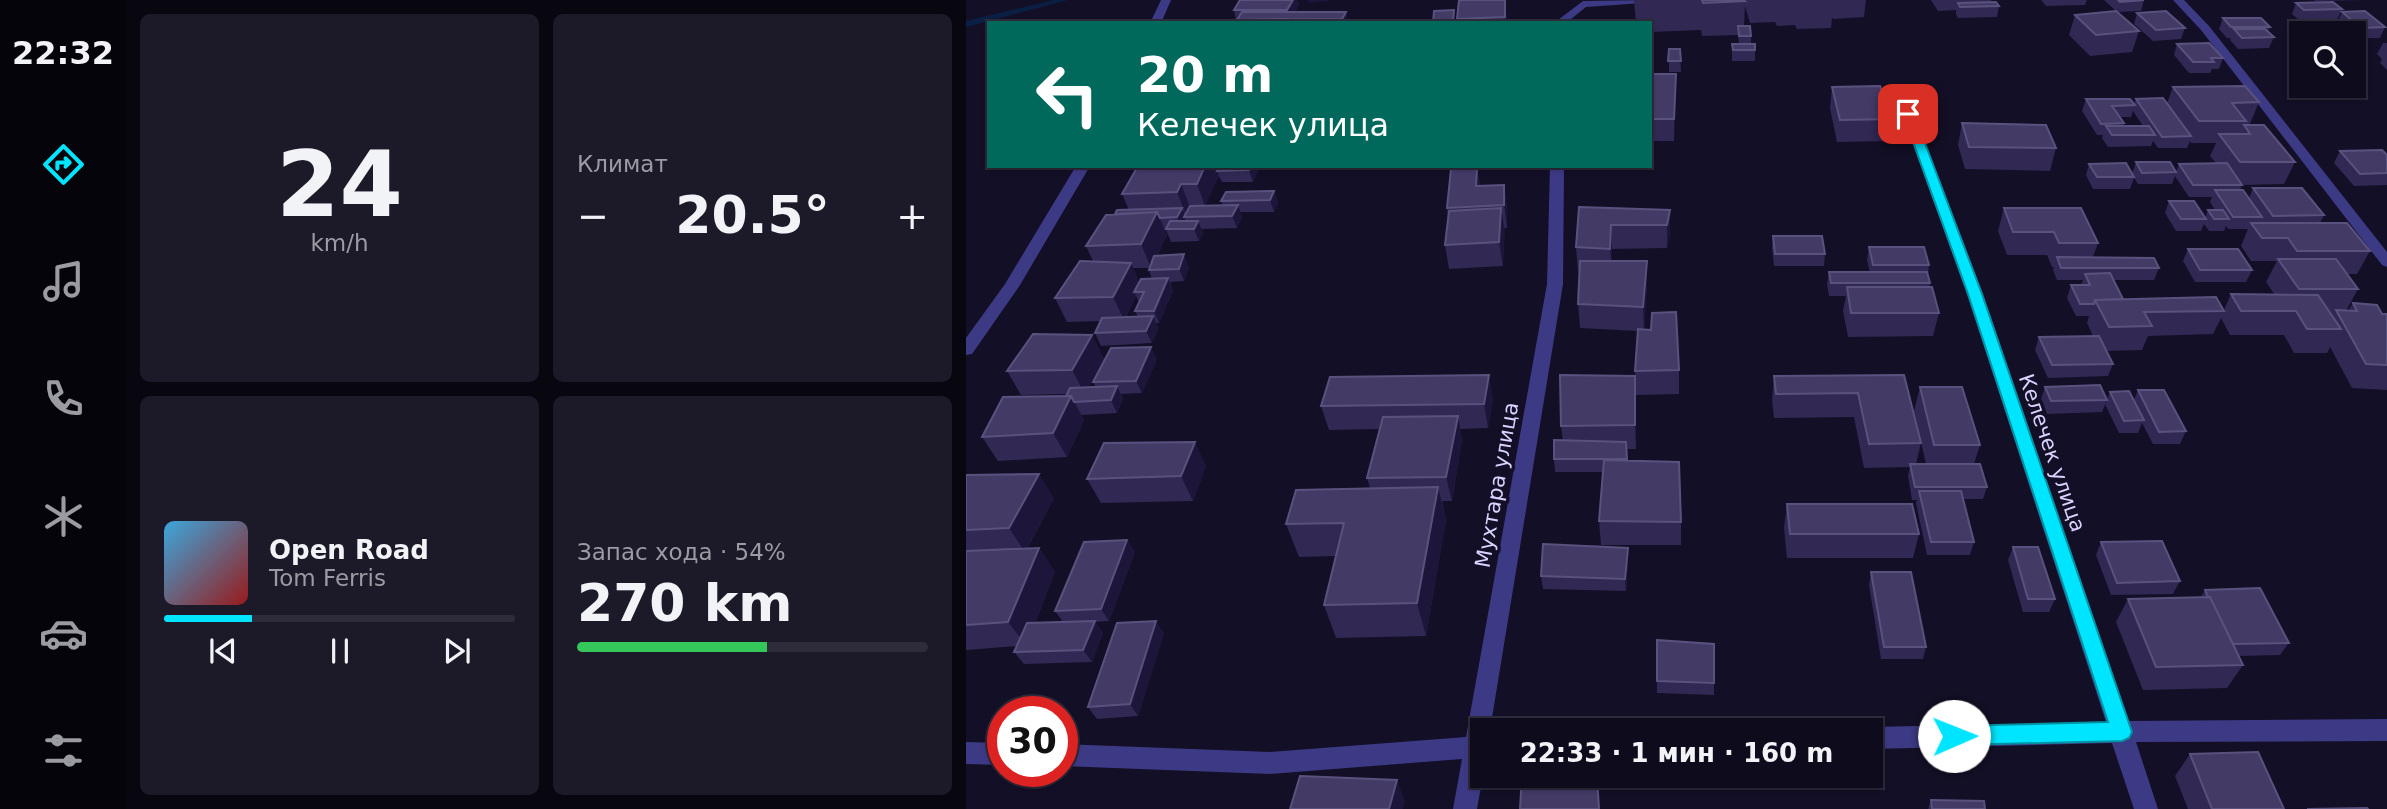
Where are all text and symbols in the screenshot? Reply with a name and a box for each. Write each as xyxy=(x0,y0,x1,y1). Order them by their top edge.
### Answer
map controls xyxy=(2289,21,2366,98)
button: search xyxy=(2289,21,2366,98)
text: 22:32 xyxy=(12,34,114,72)
text: 20 m xyxy=(1137,47,1273,104)
icon: left xyxy=(1022,49,1113,140)
pin xyxy=(1878,84,1938,144)
icon: arrive xyxy=(1889,95,1927,133)
text: Келечек улица xyxy=(1137,106,1389,144)
text: 24 xyxy=(276,132,403,237)
icon: directions xyxy=(39,140,88,189)
text: Климат xyxy=(577,151,668,177)
text: 20.5° xyxy=(675,185,830,245)
text: − xyxy=(577,194,609,238)
text: + xyxy=(896,194,928,238)
text: km/h xyxy=(310,230,369,256)
icon: music xyxy=(39,257,88,306)
street label: Келечек улица xyxy=(2014,371,2090,535)
icon: phone xyxy=(39,374,88,423)
street label: Мухтара улица xyxy=(1471,400,1523,570)
icon: climate xyxy=(39,492,88,541)
text: Open Road xyxy=(269,535,429,565)
text: Запас хода · 54% xyxy=(577,539,786,565)
text: Tom Ferris xyxy=(269,565,386,591)
text: 270 km xyxy=(577,573,792,633)
icon: car xyxy=(39,609,88,658)
icon: previous xyxy=(204,632,242,670)
icon: pause xyxy=(321,632,359,670)
icon: next xyxy=(438,632,476,670)
speed limit sign: 30 xyxy=(987,696,1078,787)
position arrow xyxy=(1917,699,1991,773)
icon: filters xyxy=(39,726,88,775)
text: 22:33 · 1 мин · 160 m xyxy=(1520,738,1833,768)

